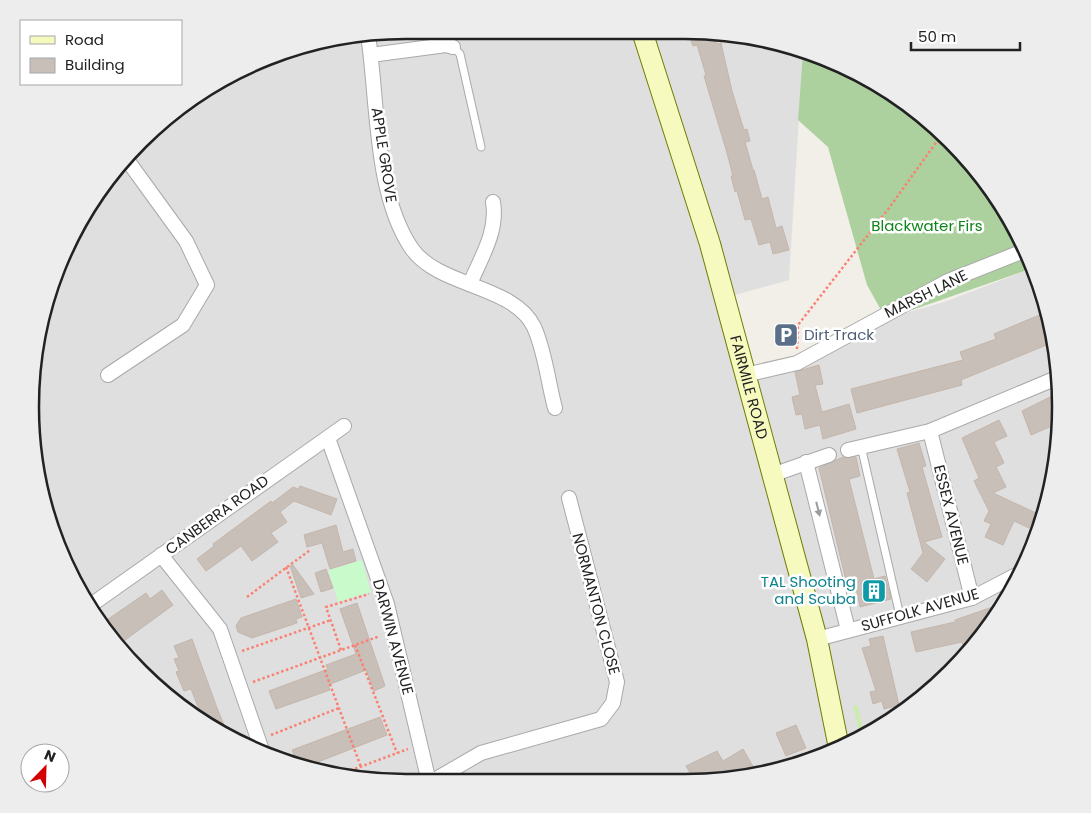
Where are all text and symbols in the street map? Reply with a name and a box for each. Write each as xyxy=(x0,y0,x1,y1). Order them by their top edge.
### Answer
legend xyxy=(20,20,182,85)
scale bar xyxy=(911,20,1020,52)
text: 50 m xyxy=(918,26,956,47)
text: Road xyxy=(65,29,104,50)
text: Building xyxy=(65,54,125,75)
street label: APPLE GROVE xyxy=(367,106,402,204)
park label: Blackwater Firs xyxy=(871,215,983,236)
street label: MARSH LANE xyxy=(881,264,971,323)
parking icon: Dirt Track xyxy=(773,322,799,348)
place label: Dirt Track xyxy=(804,324,874,345)
street label: FAIRMILE ROAD xyxy=(725,333,773,441)
street label: ESSEX AVENUE xyxy=(929,463,974,567)
street label: CANBERRA ROAD xyxy=(161,470,273,559)
one-way arrow xyxy=(814,501,822,516)
street label: NORMANTON CLOSE xyxy=(567,531,625,677)
place label: TAL Shooting and Scuba xyxy=(761,571,856,609)
street label: DARWIN AVENUE xyxy=(368,577,419,697)
building icon: TAL Shooting and Scuba xyxy=(861,578,887,604)
street label: SUFFOLK AVENUE xyxy=(859,583,981,636)
north arrow xyxy=(20,743,70,793)
text: N xyxy=(41,745,59,767)

